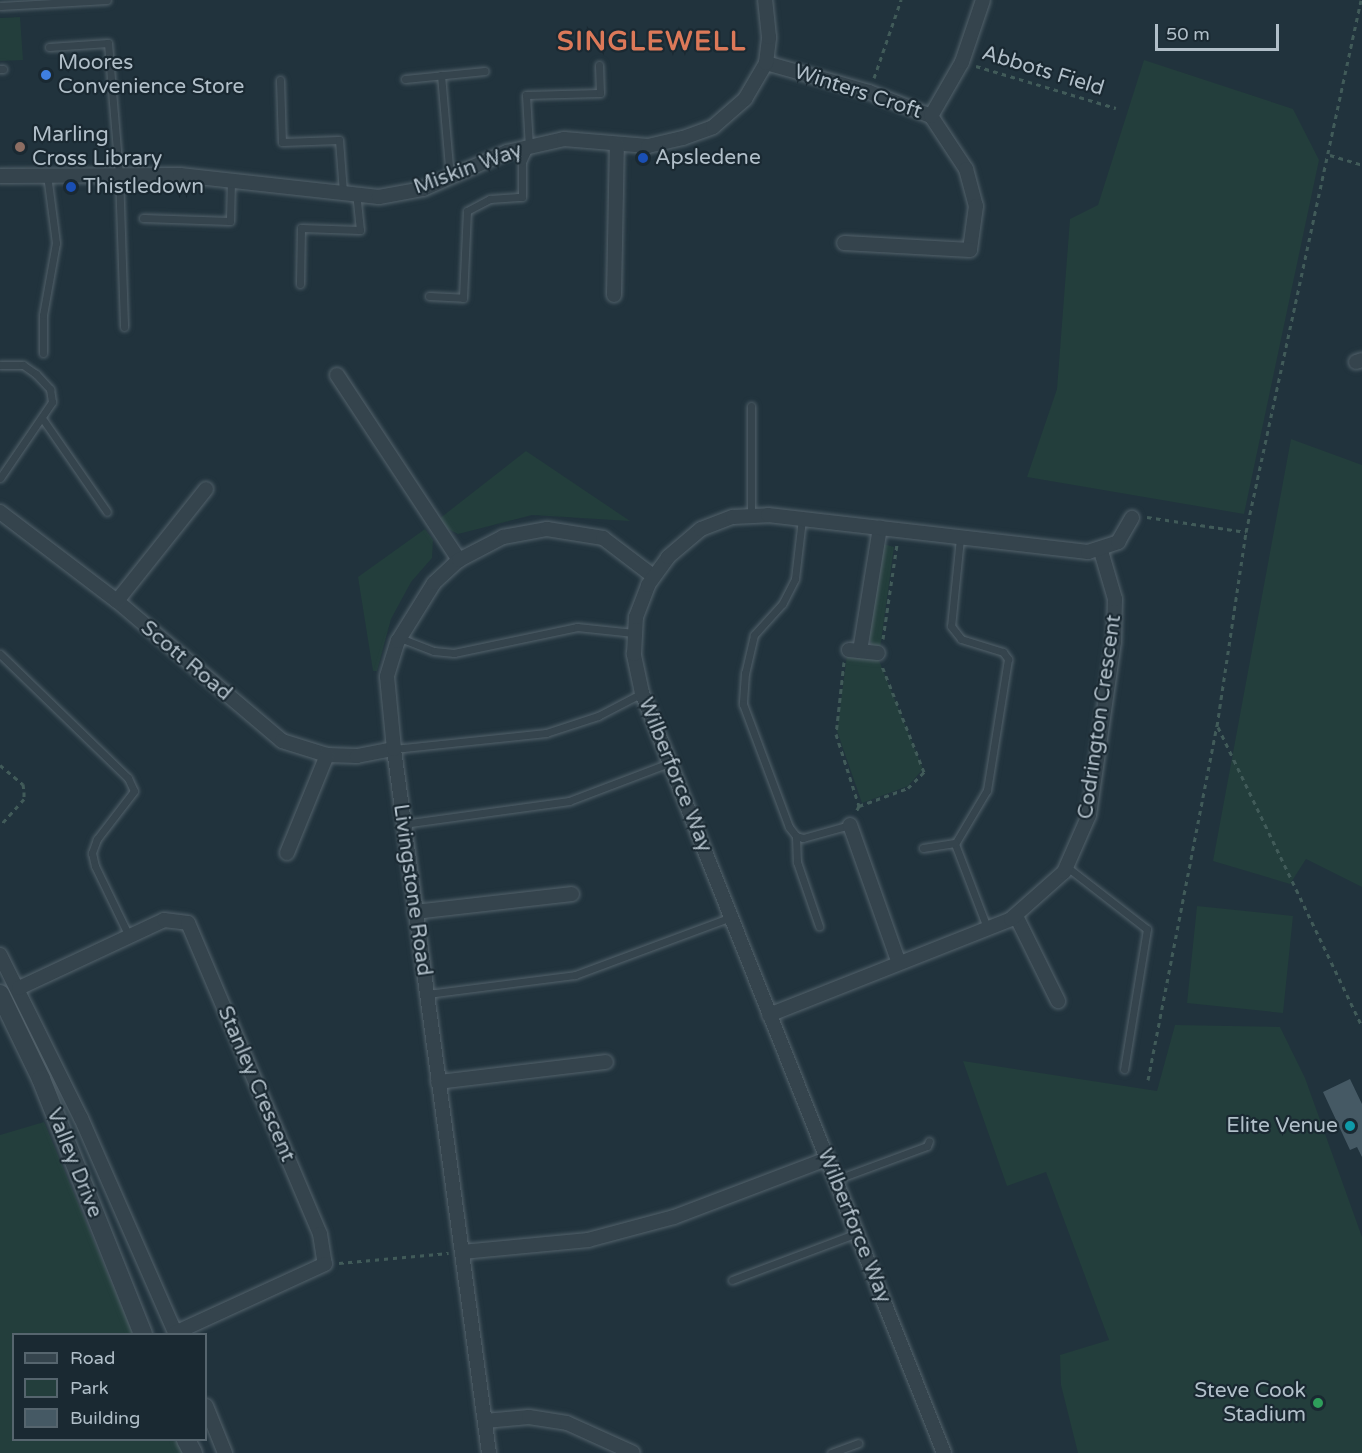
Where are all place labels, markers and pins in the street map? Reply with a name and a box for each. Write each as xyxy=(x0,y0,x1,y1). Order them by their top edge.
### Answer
place label: Moores Convenience Store xyxy=(58,50,244,100)
marker: Moores Convenience Store xyxy=(39,68,53,82)
place label: Marling Cross Library xyxy=(32,122,162,172)
marker: Marling Cross Library xyxy=(13,140,27,154)
place label: Apsledene xyxy=(655,145,761,171)
marker: Apsledene xyxy=(636,151,650,165)
place label: Thistledown xyxy=(83,174,204,200)
marker: Thistledown xyxy=(64,180,78,194)
place label: Elite Venue xyxy=(1226,1113,1338,1139)
marker: Elite Venue xyxy=(1343,1119,1357,1133)
place label: Steve Cook Stadium xyxy=(1194,1378,1306,1428)
marker: Steve Cook Stadium xyxy=(1311,1396,1325,1410)

